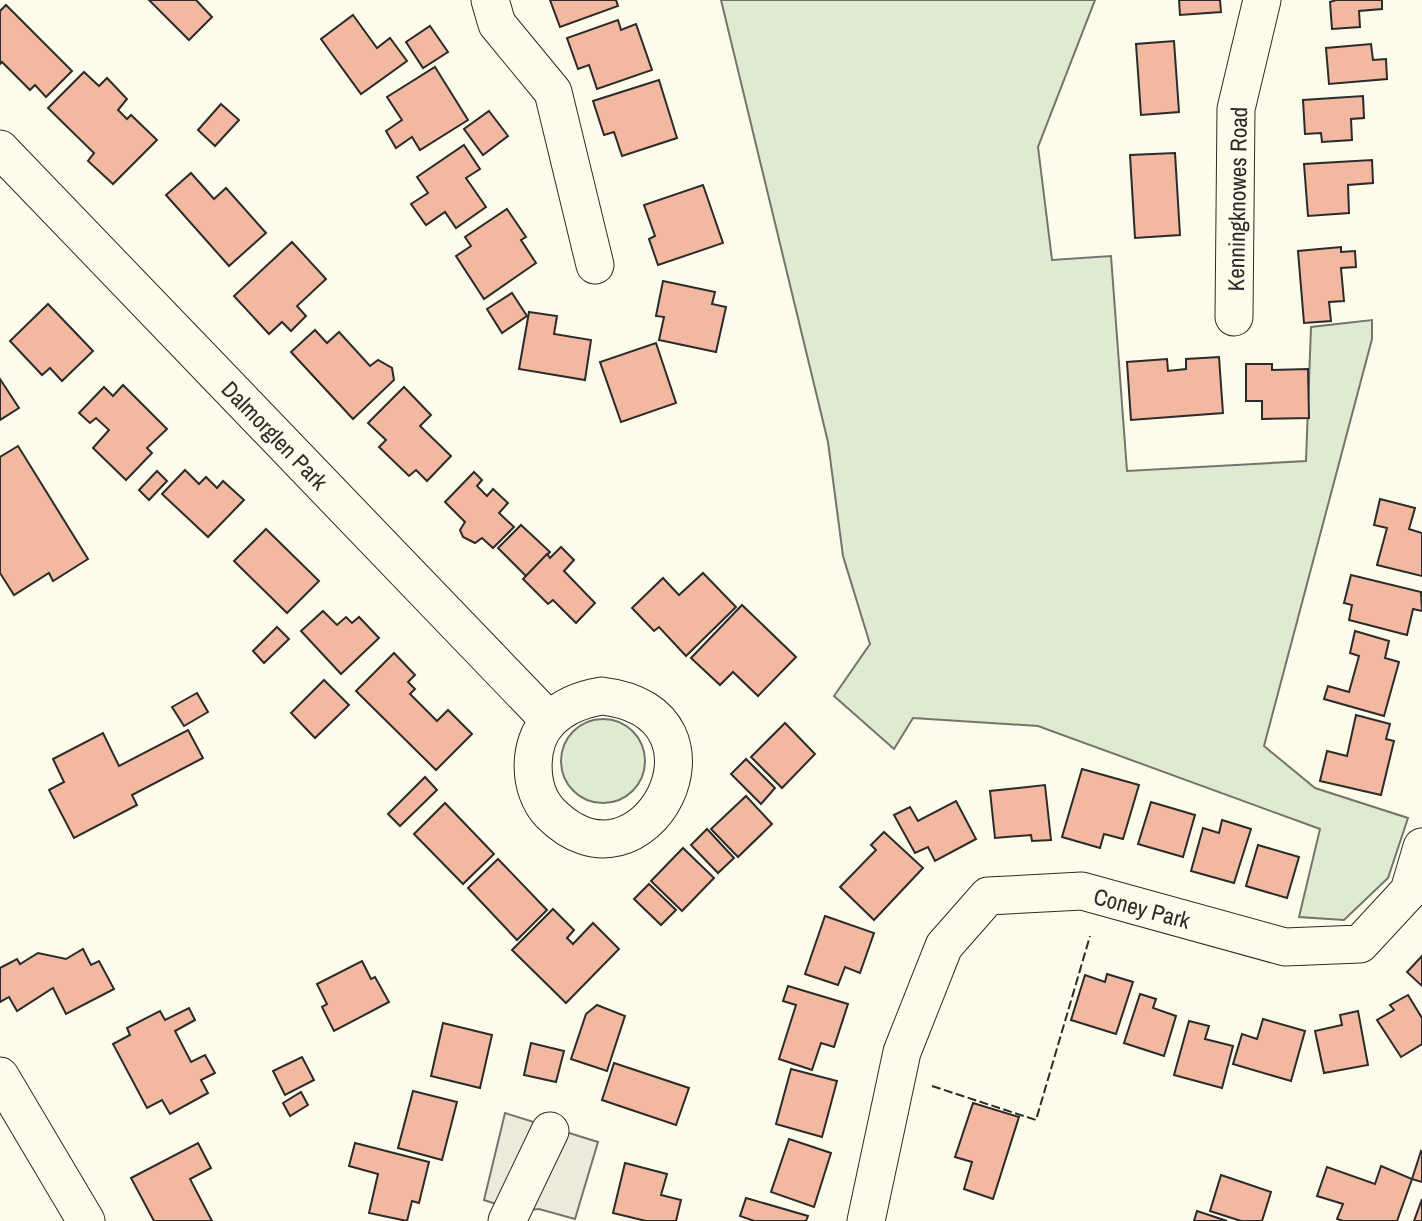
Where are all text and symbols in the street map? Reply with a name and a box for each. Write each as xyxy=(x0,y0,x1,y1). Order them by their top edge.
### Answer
street label: Kenningknowes Road xyxy=(1220,106,1254,292)
street label: Dalmorglen Park xyxy=(215,374,335,497)
street label: Coney Park xyxy=(1090,880,1194,936)

